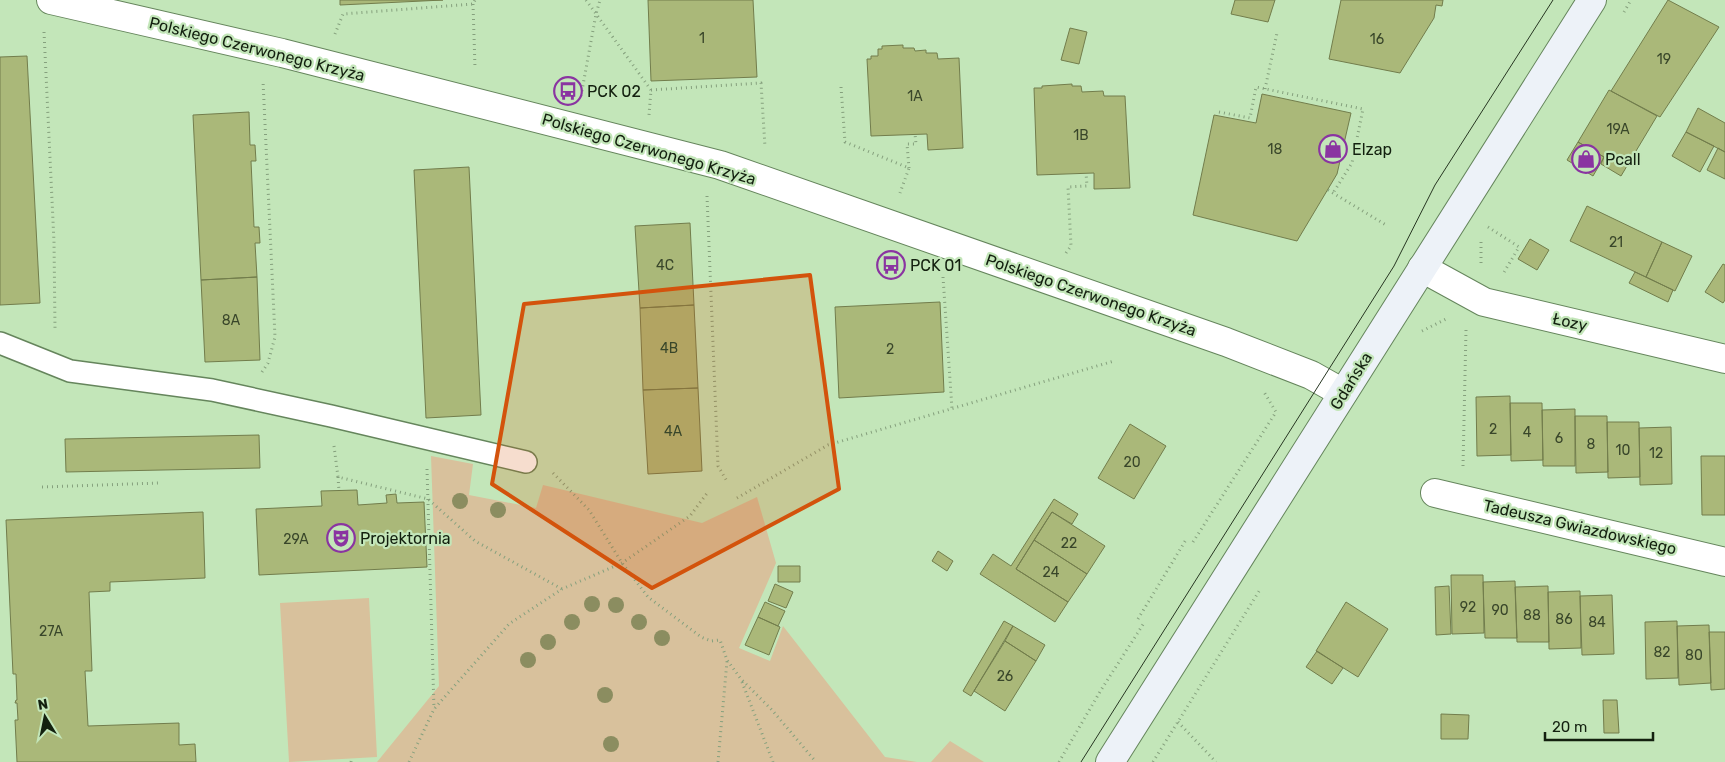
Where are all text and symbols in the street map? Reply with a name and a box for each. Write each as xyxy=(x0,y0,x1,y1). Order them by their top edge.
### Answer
street label: Polskiego Czerwonego Krzyża xyxy=(147,13,367,85)
house number: 1 xyxy=(699,30,705,47)
house number: 16 xyxy=(1370,31,1384,48)
house number: 19 xyxy=(1657,51,1671,68)
bus stop icon: PCK 02 xyxy=(553,76,583,106)
place label: PCK 02 xyxy=(587,82,641,101)
house number: 1A xyxy=(907,88,923,105)
street label: Polskiego Czerwonego Krzyża xyxy=(540,109,758,189)
house number: 19A xyxy=(1606,121,1630,138)
house number: 1B xyxy=(1073,127,1089,144)
shop icon: Elzap xyxy=(1318,134,1348,164)
place label: Elzap xyxy=(1352,140,1392,159)
house number: 18 xyxy=(1268,141,1283,158)
shop icon: Pcall xyxy=(1571,144,1601,174)
place label: Pcall xyxy=(1605,150,1641,169)
house number: 21 xyxy=(1609,234,1623,251)
bus stop icon: PCK 01 xyxy=(876,250,906,280)
street label: Polskiego Czerwonego Krzyża xyxy=(983,250,1199,340)
place label: PCK 01 xyxy=(910,256,961,275)
house number: 4C xyxy=(656,257,674,274)
street label: Łozy xyxy=(1551,309,1589,335)
house number: 8A xyxy=(222,312,241,329)
house number: 4B xyxy=(660,340,678,357)
house number: 2 xyxy=(886,341,894,358)
street label: Gdańska xyxy=(1326,349,1376,413)
house number: 2 xyxy=(1489,421,1497,438)
house number: 4A xyxy=(664,423,683,440)
house number: 4 xyxy=(1523,424,1532,441)
house number: 6 xyxy=(1555,430,1563,447)
house number: 8 xyxy=(1587,436,1596,453)
house number: 10 xyxy=(1616,442,1631,459)
house number: 12 xyxy=(1649,445,1663,462)
house number: 20 xyxy=(1123,454,1141,471)
street label: Tadeusza Gwiazdowskiego xyxy=(1482,496,1678,558)
theatre icon: Projektornia xyxy=(326,523,356,553)
place label: Projektornia xyxy=(360,529,451,548)
house number: 29A xyxy=(283,531,309,548)
house number: 22 xyxy=(1061,535,1077,552)
house number: 24 xyxy=(1043,564,1060,581)
house number: 92 xyxy=(1460,599,1476,616)
house number: 90 xyxy=(1491,602,1509,619)
house number: 88 xyxy=(1523,607,1541,624)
house number: 86 xyxy=(1555,611,1573,628)
house number: 84 xyxy=(1588,614,1606,631)
house number: 27A xyxy=(39,623,64,640)
house number: 82 xyxy=(1653,644,1671,661)
house number: 80 xyxy=(1685,647,1703,664)
house number: 26 xyxy=(997,668,1013,685)
north arrow xyxy=(20,692,70,742)
text: N xyxy=(36,695,49,714)
scale bar xyxy=(1545,710,1652,742)
text: 20 m xyxy=(1552,718,1587,736)

